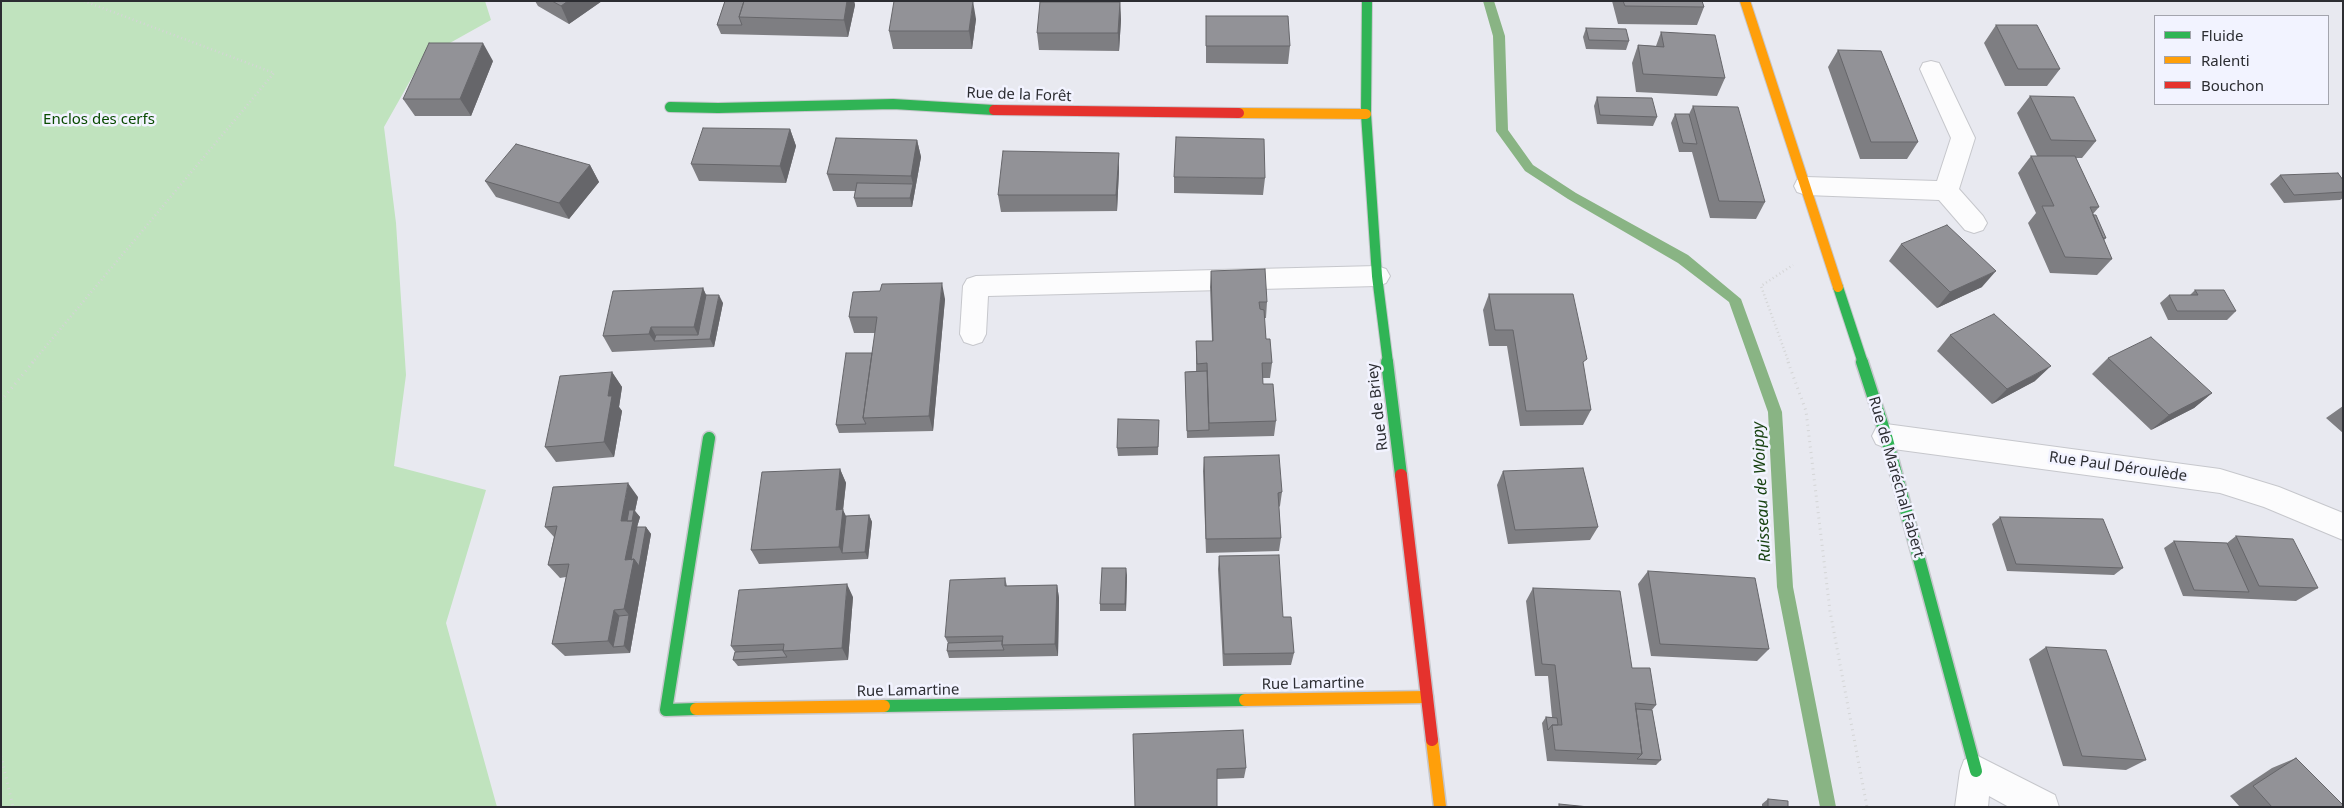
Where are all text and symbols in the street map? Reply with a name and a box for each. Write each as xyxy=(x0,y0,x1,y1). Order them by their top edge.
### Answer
legend xyxy=(2154,15,2329,105)
text: Fluide xyxy=(2201,25,2243,45)
text: Ralenti xyxy=(2201,50,2250,70)
text: Bouchon xyxy=(2201,75,2264,95)
street label: Rue de la Forêt xyxy=(966,84,1072,106)
park label: Enclos des cerfs xyxy=(43,111,155,129)
street label: Rue de Briey xyxy=(1364,362,1392,452)
street label: Rue de Maréchal Fabert xyxy=(1864,394,1928,560)
water label: Ruisseau de Woippy xyxy=(1749,421,1775,563)
street label: Rue Paul Déroulède xyxy=(2048,448,2188,486)
street label: Rue Lamartine xyxy=(1261,674,1365,694)
street label: Rue Lamartine xyxy=(856,681,960,701)

